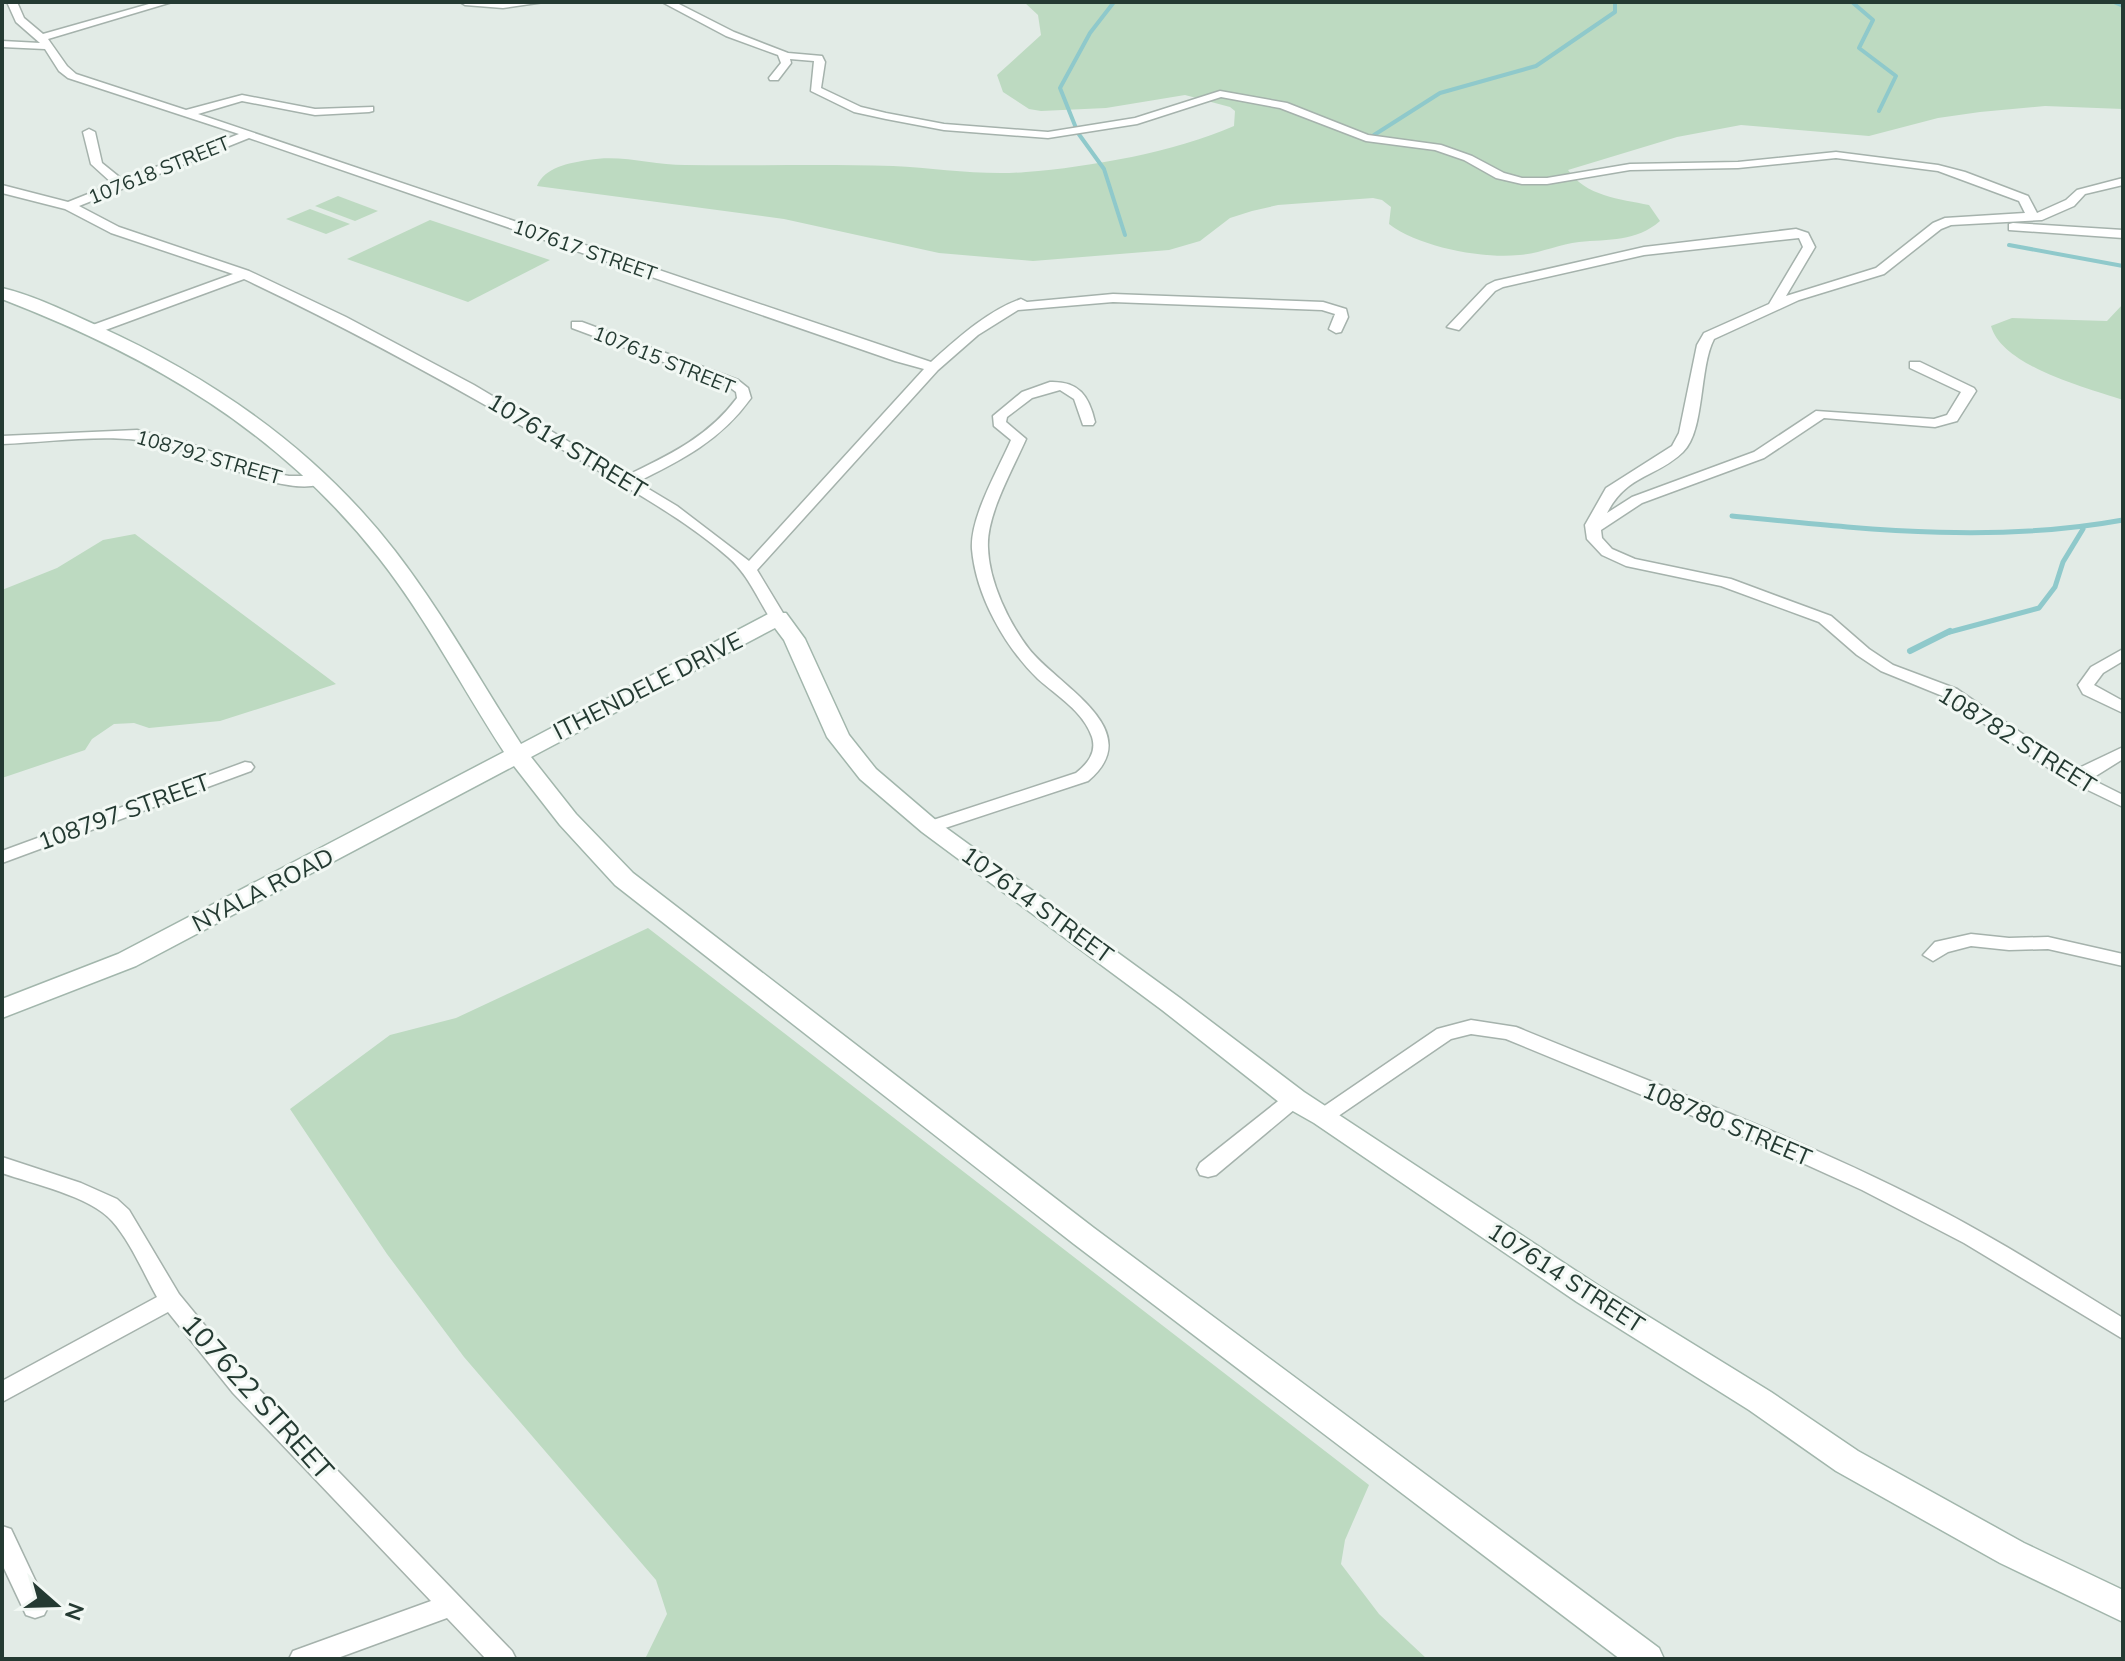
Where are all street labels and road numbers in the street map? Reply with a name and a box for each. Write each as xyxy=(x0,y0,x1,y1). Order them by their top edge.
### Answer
street label: 107618 STREET xyxy=(84,130,233,209)
street label: 107617 STREET xyxy=(510,213,660,286)
street label: 107615 STREET xyxy=(590,320,739,399)
street label: 107614 STREET xyxy=(482,386,653,505)
street label: 108792 STREET xyxy=(133,424,285,489)
street label: ITHENDELE DRIVE xyxy=(548,624,747,746)
street label: 108782 STREET xyxy=(1933,679,2103,800)
street label: 108797 STREET xyxy=(34,766,214,856)
street label: 107614 STREET xyxy=(956,839,1120,970)
street label: NYALA ROAD xyxy=(187,840,339,938)
street label: 108780 STREET xyxy=(1638,1074,1817,1172)
street label: 107614 STREET xyxy=(1483,1215,1651,1339)
street label: 107622 STREET xyxy=(175,1307,342,1487)

